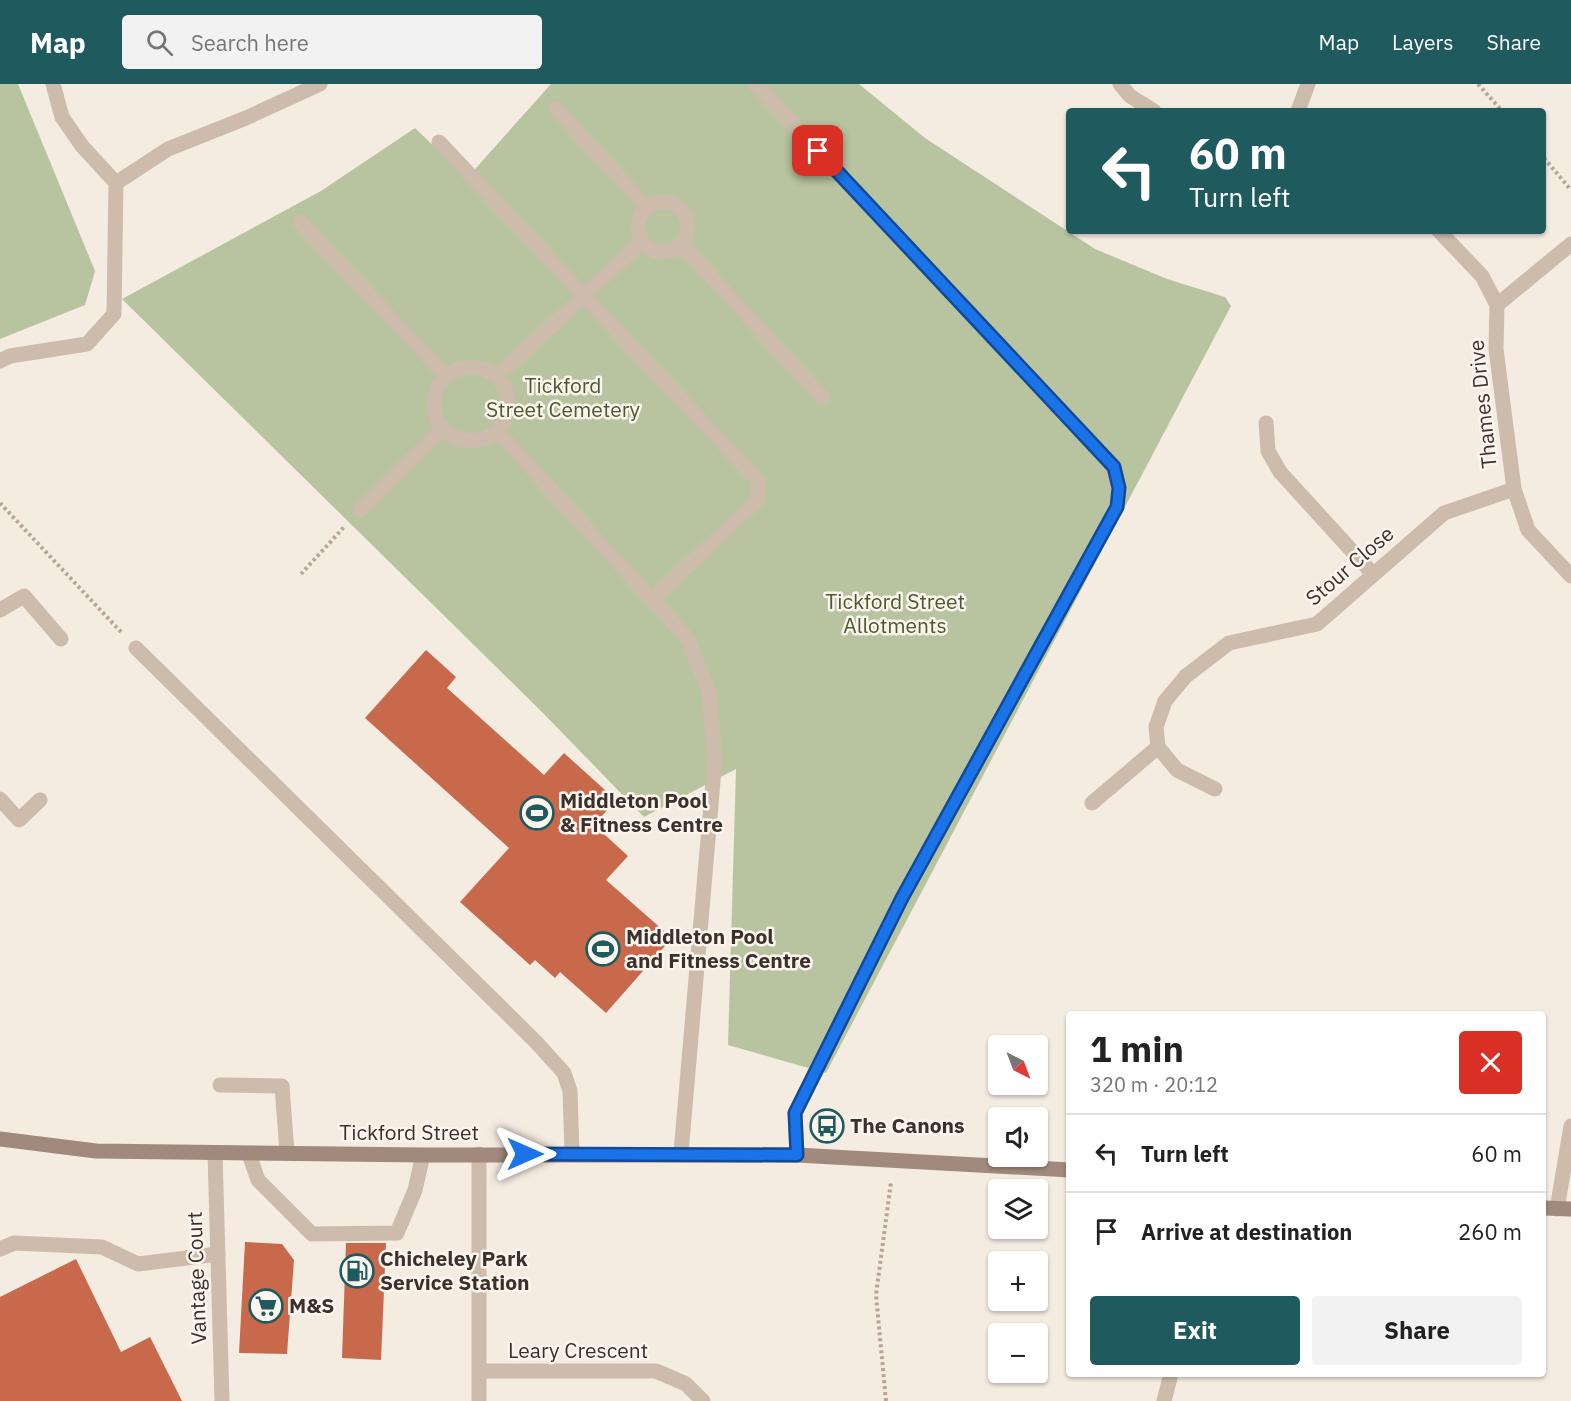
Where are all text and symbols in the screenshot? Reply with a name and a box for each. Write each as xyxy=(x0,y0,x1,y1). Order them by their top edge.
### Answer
search box xyxy=(122,15,542,69)
text: Map xyxy=(30,24,86,61)
icon: search xyxy=(143,26,176,59)
text: Search here xyxy=(191,28,309,57)
text: Map xyxy=(1319,28,1359,56)
text: Layers xyxy=(1392,28,1454,56)
text: Share xyxy=(1487,28,1541,56)
pin xyxy=(792,125,843,176)
text: 60 m xyxy=(1189,126,1287,181)
icon: left xyxy=(1090,132,1168,210)
icon: arrive xyxy=(801,134,834,167)
text: Turn left xyxy=(1189,179,1290,214)
street label: Thames Drive xyxy=(1461,339,1503,470)
park label: Tickford Street Cemetery xyxy=(486,371,641,423)
street label: Stour Close xyxy=(1299,519,1399,611)
park label: Tickford Street Allotments xyxy=(825,587,965,639)
place label: Middleton Pool & Fitness Centre xyxy=(560,786,723,838)
sports icon: Middleton Pool & Fitness Centre xyxy=(519,795,555,831)
place label: Middleton Pool and Fitness Centre xyxy=(626,922,811,974)
sports icon: Middleton Pool and Fitness Centre xyxy=(585,931,621,967)
text: 1 min xyxy=(1090,1025,1184,1072)
button: close xyxy=(1459,1031,1522,1094)
north arrow xyxy=(988,1035,1048,1095)
map controls xyxy=(988,1035,1048,1383)
text: 320 m · 20:12 xyxy=(1090,1071,1218,1098)
button: sound xyxy=(988,1107,1048,1167)
bus stop icon: The Canons xyxy=(809,1108,845,1144)
place label: The Canons xyxy=(850,1111,965,1139)
street label: Tickford Street xyxy=(339,1118,479,1146)
position arrow xyxy=(493,1122,557,1186)
icon: left xyxy=(1090,1137,1123,1170)
text: Turn left xyxy=(1141,1139,1229,1168)
text: 60 m xyxy=(1471,1139,1522,1168)
button: layers xyxy=(988,1179,1048,1239)
street label: Vantage Court xyxy=(180,1211,212,1345)
icon: arrive xyxy=(1090,1215,1123,1248)
text: Arrive at destination xyxy=(1141,1217,1352,1246)
text: 260 m xyxy=(1458,1217,1522,1246)
place label: Chicheley Park Service Station xyxy=(380,1244,530,1296)
button: + xyxy=(988,1251,1048,1311)
fuel station icon: Chicheley Park Service Station xyxy=(339,1253,375,1289)
supermarket icon: M&S xyxy=(248,1288,284,1324)
place label: M&S xyxy=(289,1291,334,1319)
button: Exit xyxy=(1090,1296,1300,1365)
button: Share xyxy=(1312,1296,1522,1365)
button: − xyxy=(988,1323,1048,1383)
street label: Leary Crescent xyxy=(508,1336,648,1364)

